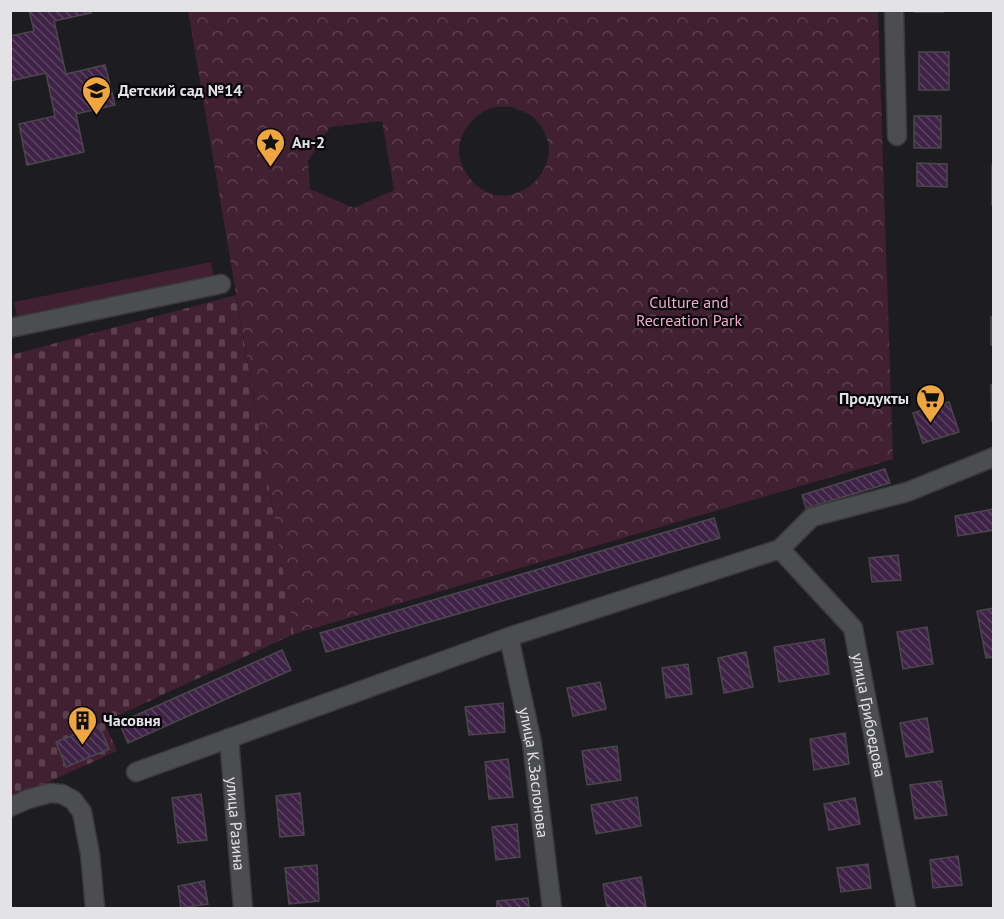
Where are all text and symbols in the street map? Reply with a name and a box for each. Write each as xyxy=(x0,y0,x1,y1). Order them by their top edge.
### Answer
school or university icon: Детский сад №14 xyxy=(81,74,113,116)
place label: Детский сад №14 xyxy=(118,80,242,100)
place icon: Ан-2 xyxy=(255,126,287,168)
place label: Ан-2 xyxy=(292,132,325,152)
park label: Culture and Recreation Park xyxy=(636,292,742,330)
supermarket icon: Продукты xyxy=(914,382,946,424)
place label: Продукты xyxy=(839,388,909,408)
street label: улица Грибоедова xyxy=(848,651,891,779)
building icon: Часовня xyxy=(66,704,98,746)
street label: улица К.Заслонова xyxy=(515,705,553,839)
place label: Часовня xyxy=(103,710,161,730)
street label: улица Разина xyxy=(222,776,250,871)

